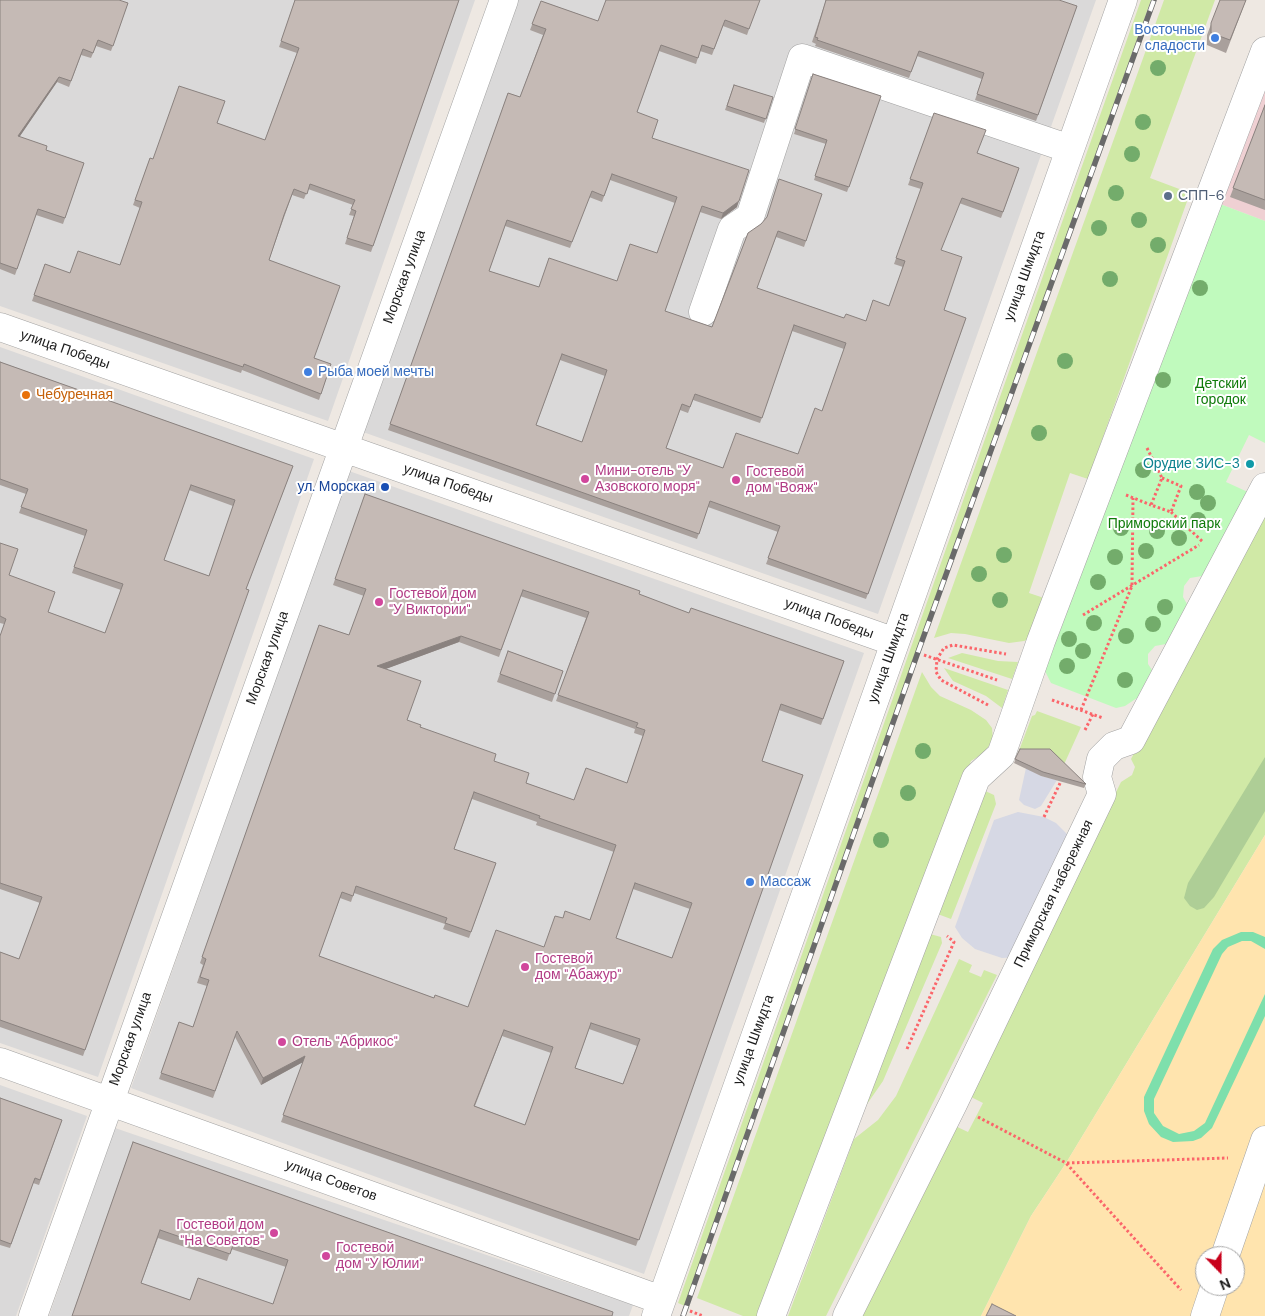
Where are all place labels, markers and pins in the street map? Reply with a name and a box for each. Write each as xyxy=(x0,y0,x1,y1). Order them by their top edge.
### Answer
place label: Восточные сладости xyxy=(1134,22,1205,54)
marker: Восточные сладости xyxy=(1209,32,1221,44)
place label: СПП-6 xyxy=(1178,188,1225,204)
marker: СПП-6 xyxy=(1162,190,1174,202)
place label: Рыба моей мечты xyxy=(318,364,434,380)
marker: Рыба моей мечты xyxy=(302,366,314,378)
place label: Чебуречная xyxy=(36,387,113,403)
marker: Чебуречная xyxy=(20,389,32,401)
place label: Орудие ЗИС-3 xyxy=(1143,456,1240,472)
marker: Орудие ЗИС-3 xyxy=(1244,458,1256,470)
place label: Мини-отель "У Азовского моря" xyxy=(595,463,700,496)
place label: Гостевой дом "Вояж" xyxy=(746,464,818,497)
marker: Мини-отель "У Азовского моря" xyxy=(579,473,591,485)
marker: Гостевой дом "Вояж" xyxy=(730,474,742,486)
place label: ул. Морская xyxy=(297,479,375,495)
marker: ул. Морская xyxy=(379,481,391,493)
place label: Гостевой дом "У Виктории" xyxy=(389,586,477,618)
marker: Гостевой дом "У Виктории" xyxy=(373,596,385,608)
place label: Массаж xyxy=(760,874,811,890)
marker: Массаж xyxy=(744,876,756,888)
place label: Гостевой дом "Абажур" xyxy=(535,951,621,984)
marker: Гостевой дом "Абажур" xyxy=(519,961,531,973)
place label: Отель "Абрикос" xyxy=(292,1034,398,1050)
marker: Отель "Абрикос" xyxy=(276,1036,288,1048)
place label: Гостевой дом "На Советов" xyxy=(176,1217,264,1250)
marker: Гостевой дом "На Советов" xyxy=(268,1227,280,1239)
place label: Гостевой дом "У Юлии" xyxy=(336,1240,423,1272)
marker: Гостевой дом "У Юлии" xyxy=(320,1250,332,1262)

